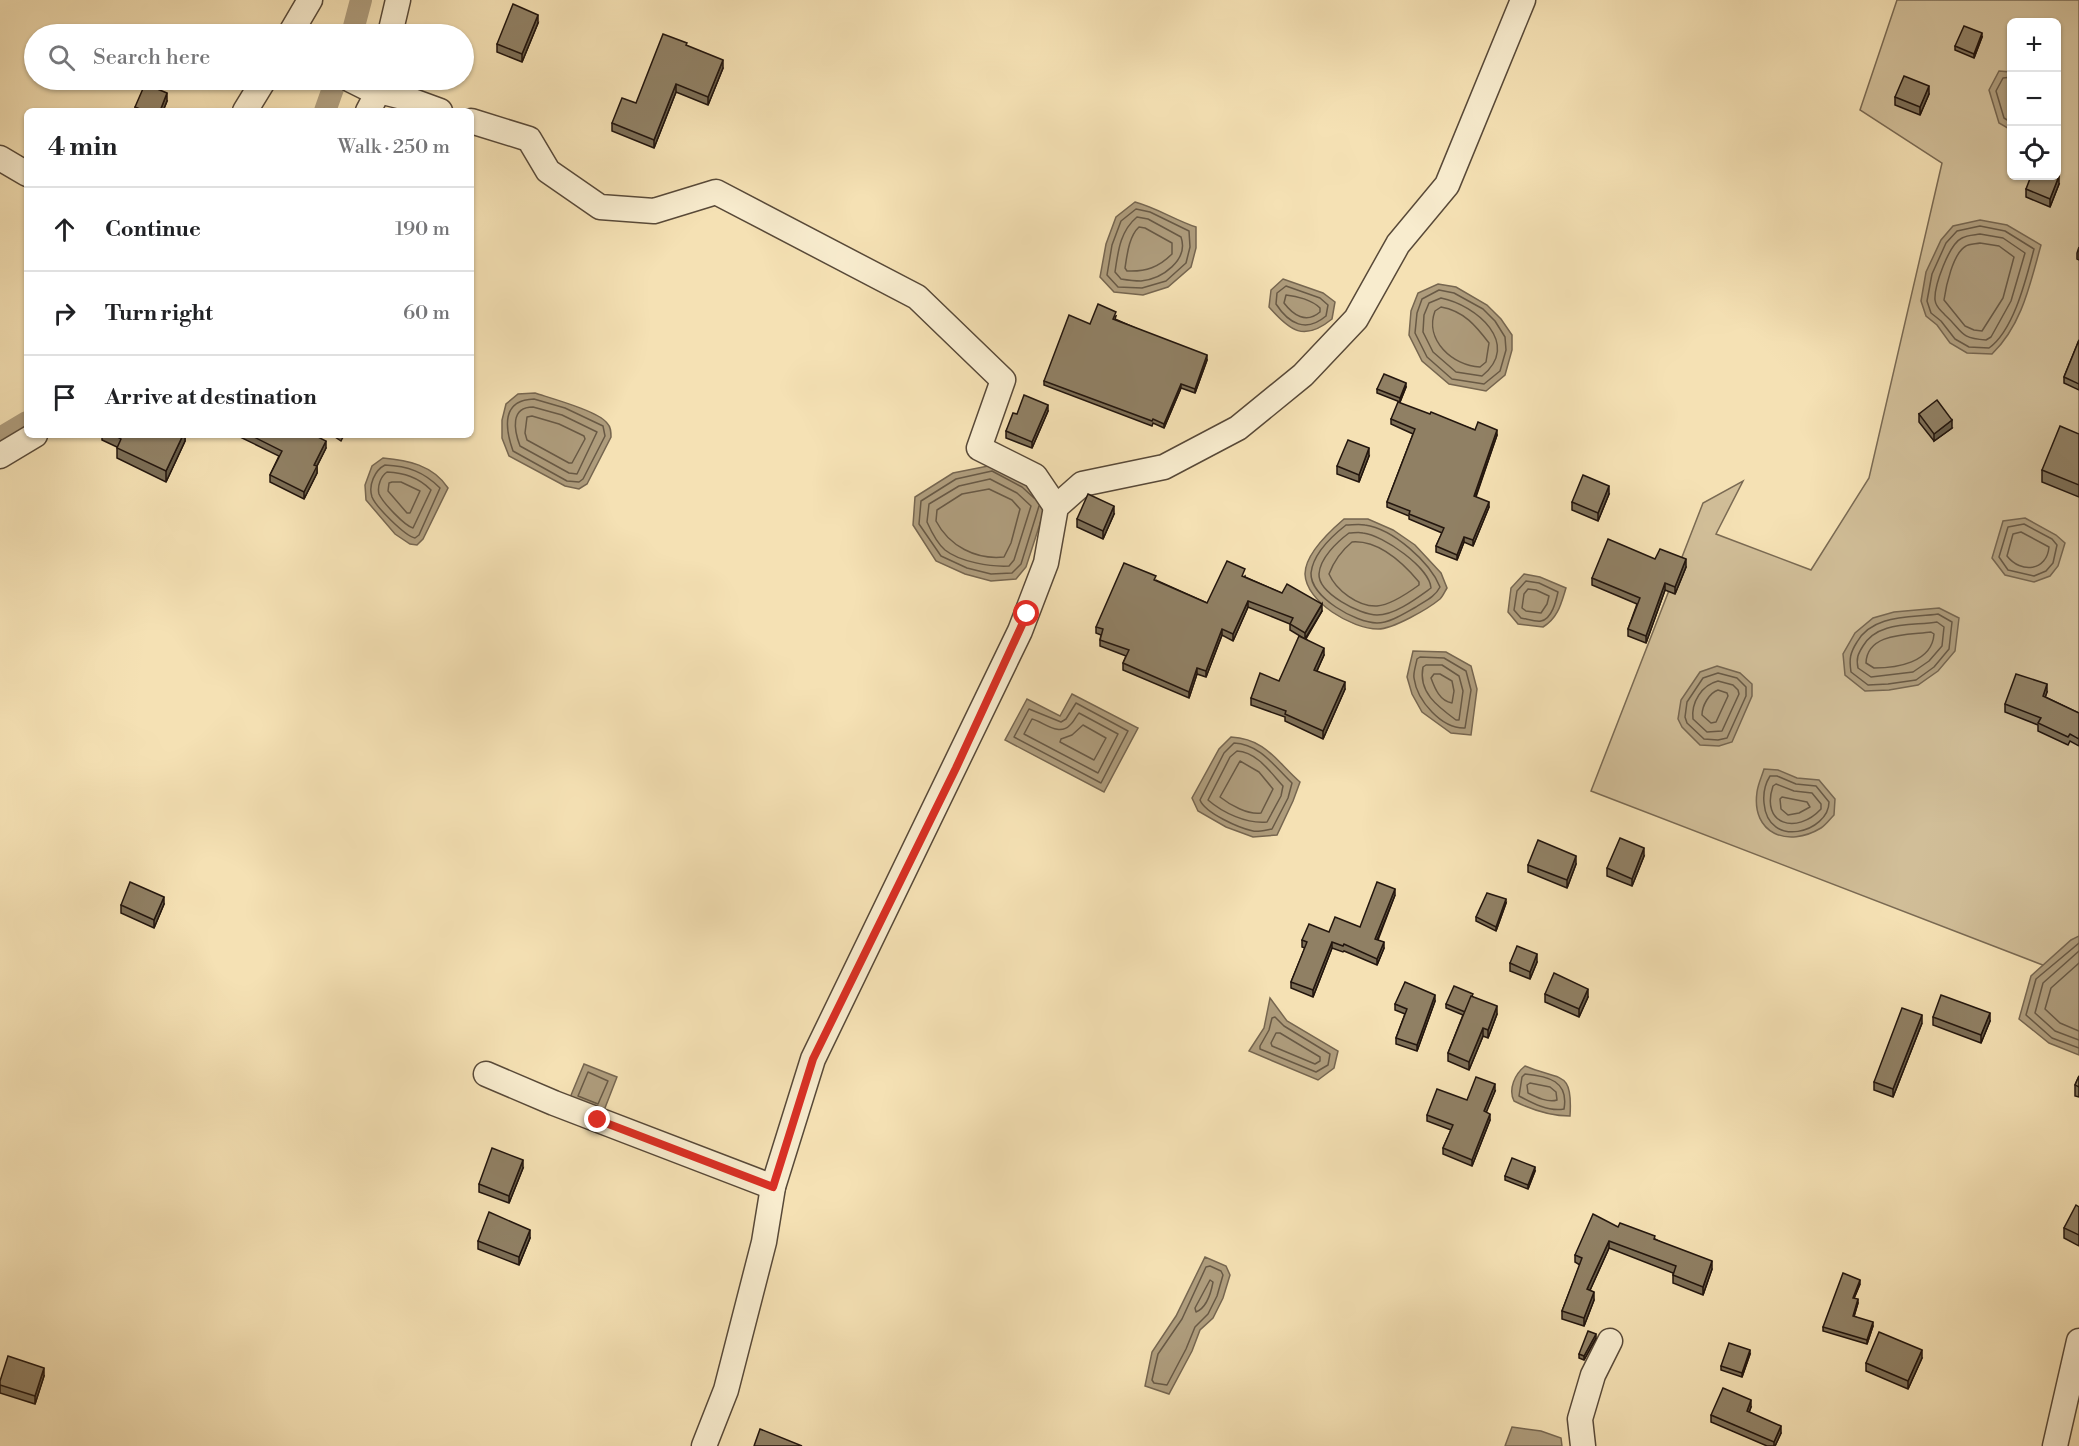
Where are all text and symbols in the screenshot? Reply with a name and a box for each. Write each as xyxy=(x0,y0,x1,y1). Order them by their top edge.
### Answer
map controls xyxy=(2007,18,2061,180)
button: + xyxy=(2007,18,2061,72)
search box xyxy=(24,24,474,90)
icon: search xyxy=(45,41,78,74)
text: Search here xyxy=(93,44,210,71)
button: − xyxy=(2007,72,2061,126)
button: locate xyxy=(2007,126,2061,180)
text: 4 min xyxy=(48,131,118,163)
text: Walk · 250 m xyxy=(338,135,450,160)
icon: ahead xyxy=(48,213,81,246)
text: Continue xyxy=(105,216,201,243)
text: 190 m xyxy=(395,217,450,242)
icon: right xyxy=(48,297,81,330)
text: Turn right xyxy=(105,300,213,327)
text: 60 m xyxy=(403,301,450,326)
icon: arrive xyxy=(48,381,81,414)
text: Arrive at destination xyxy=(105,384,317,411)
route start xyxy=(1013,600,1039,626)
route end xyxy=(584,1106,610,1132)

